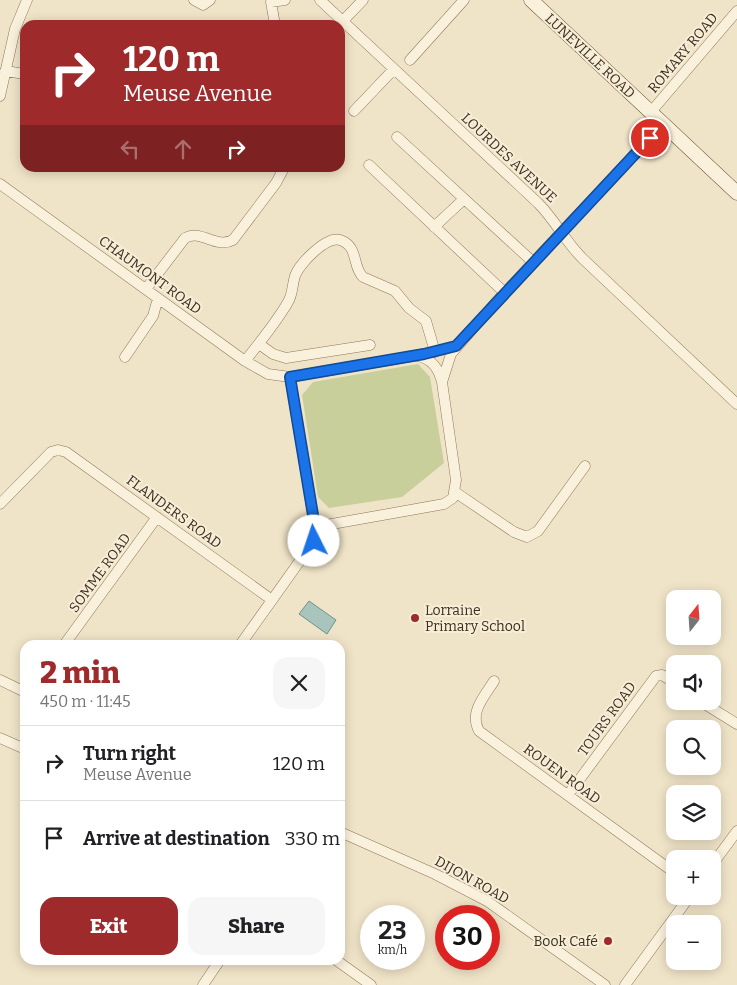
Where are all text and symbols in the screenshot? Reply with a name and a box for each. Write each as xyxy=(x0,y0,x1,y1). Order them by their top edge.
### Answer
street label: ROMARY ROAD xyxy=(644,9,722,97)
street label: LUNEVILLE ROAD xyxy=(542,10,638,102)
text: 120 m xyxy=(123,38,220,80)
icon: right xyxy=(40,40,105,105)
text: Meuse Avenue xyxy=(123,80,272,107)
street label: LOURDES AVENUE xyxy=(458,110,560,206)
pin xyxy=(629,117,671,159)
icon: arrive xyxy=(636,124,664,152)
icon: left xyxy=(116,135,144,163)
icon: ahead xyxy=(169,135,197,163)
icon: right xyxy=(222,135,250,163)
street label: CHAUMONT ROAD xyxy=(95,232,205,318)
street label: FLANDERS ROAD xyxy=(123,472,225,552)
position arrow xyxy=(287,514,339,566)
street label: SOMME ROAD xyxy=(66,530,134,616)
north arrow xyxy=(666,590,721,645)
map controls xyxy=(666,590,721,970)
place label: Lorraine Primary School xyxy=(425,602,525,635)
marker: Lorraine Primary School xyxy=(409,612,421,624)
text: 2 min xyxy=(40,655,120,691)
button: sound xyxy=(666,655,721,710)
button: close xyxy=(273,657,325,709)
street label: TOURS ROAD xyxy=(574,679,640,759)
text: 450 m · 11:45 xyxy=(40,692,131,711)
button: search xyxy=(666,720,721,775)
street label: ROUEN ROAD xyxy=(520,740,604,808)
text: Turn right xyxy=(83,742,176,765)
icon: right xyxy=(40,749,68,777)
text: 120 m xyxy=(273,752,325,775)
text: Meuse Avenue xyxy=(83,765,192,784)
button: layers xyxy=(666,785,721,840)
icon: arrive xyxy=(40,824,68,852)
text: Arrive at destination xyxy=(83,827,270,850)
text: 330 m xyxy=(285,827,340,850)
button: + xyxy=(666,850,721,905)
street label: DIJON ROAD xyxy=(432,853,512,907)
button: Exit xyxy=(40,897,178,955)
button: Share xyxy=(188,897,325,955)
speed limit sign: 30 xyxy=(435,905,500,970)
button: − xyxy=(666,915,721,970)
text: 23 xyxy=(378,916,407,946)
place label: Book Café xyxy=(533,933,598,950)
marker: Book Café xyxy=(602,935,614,947)
text: km/h xyxy=(378,943,407,957)

